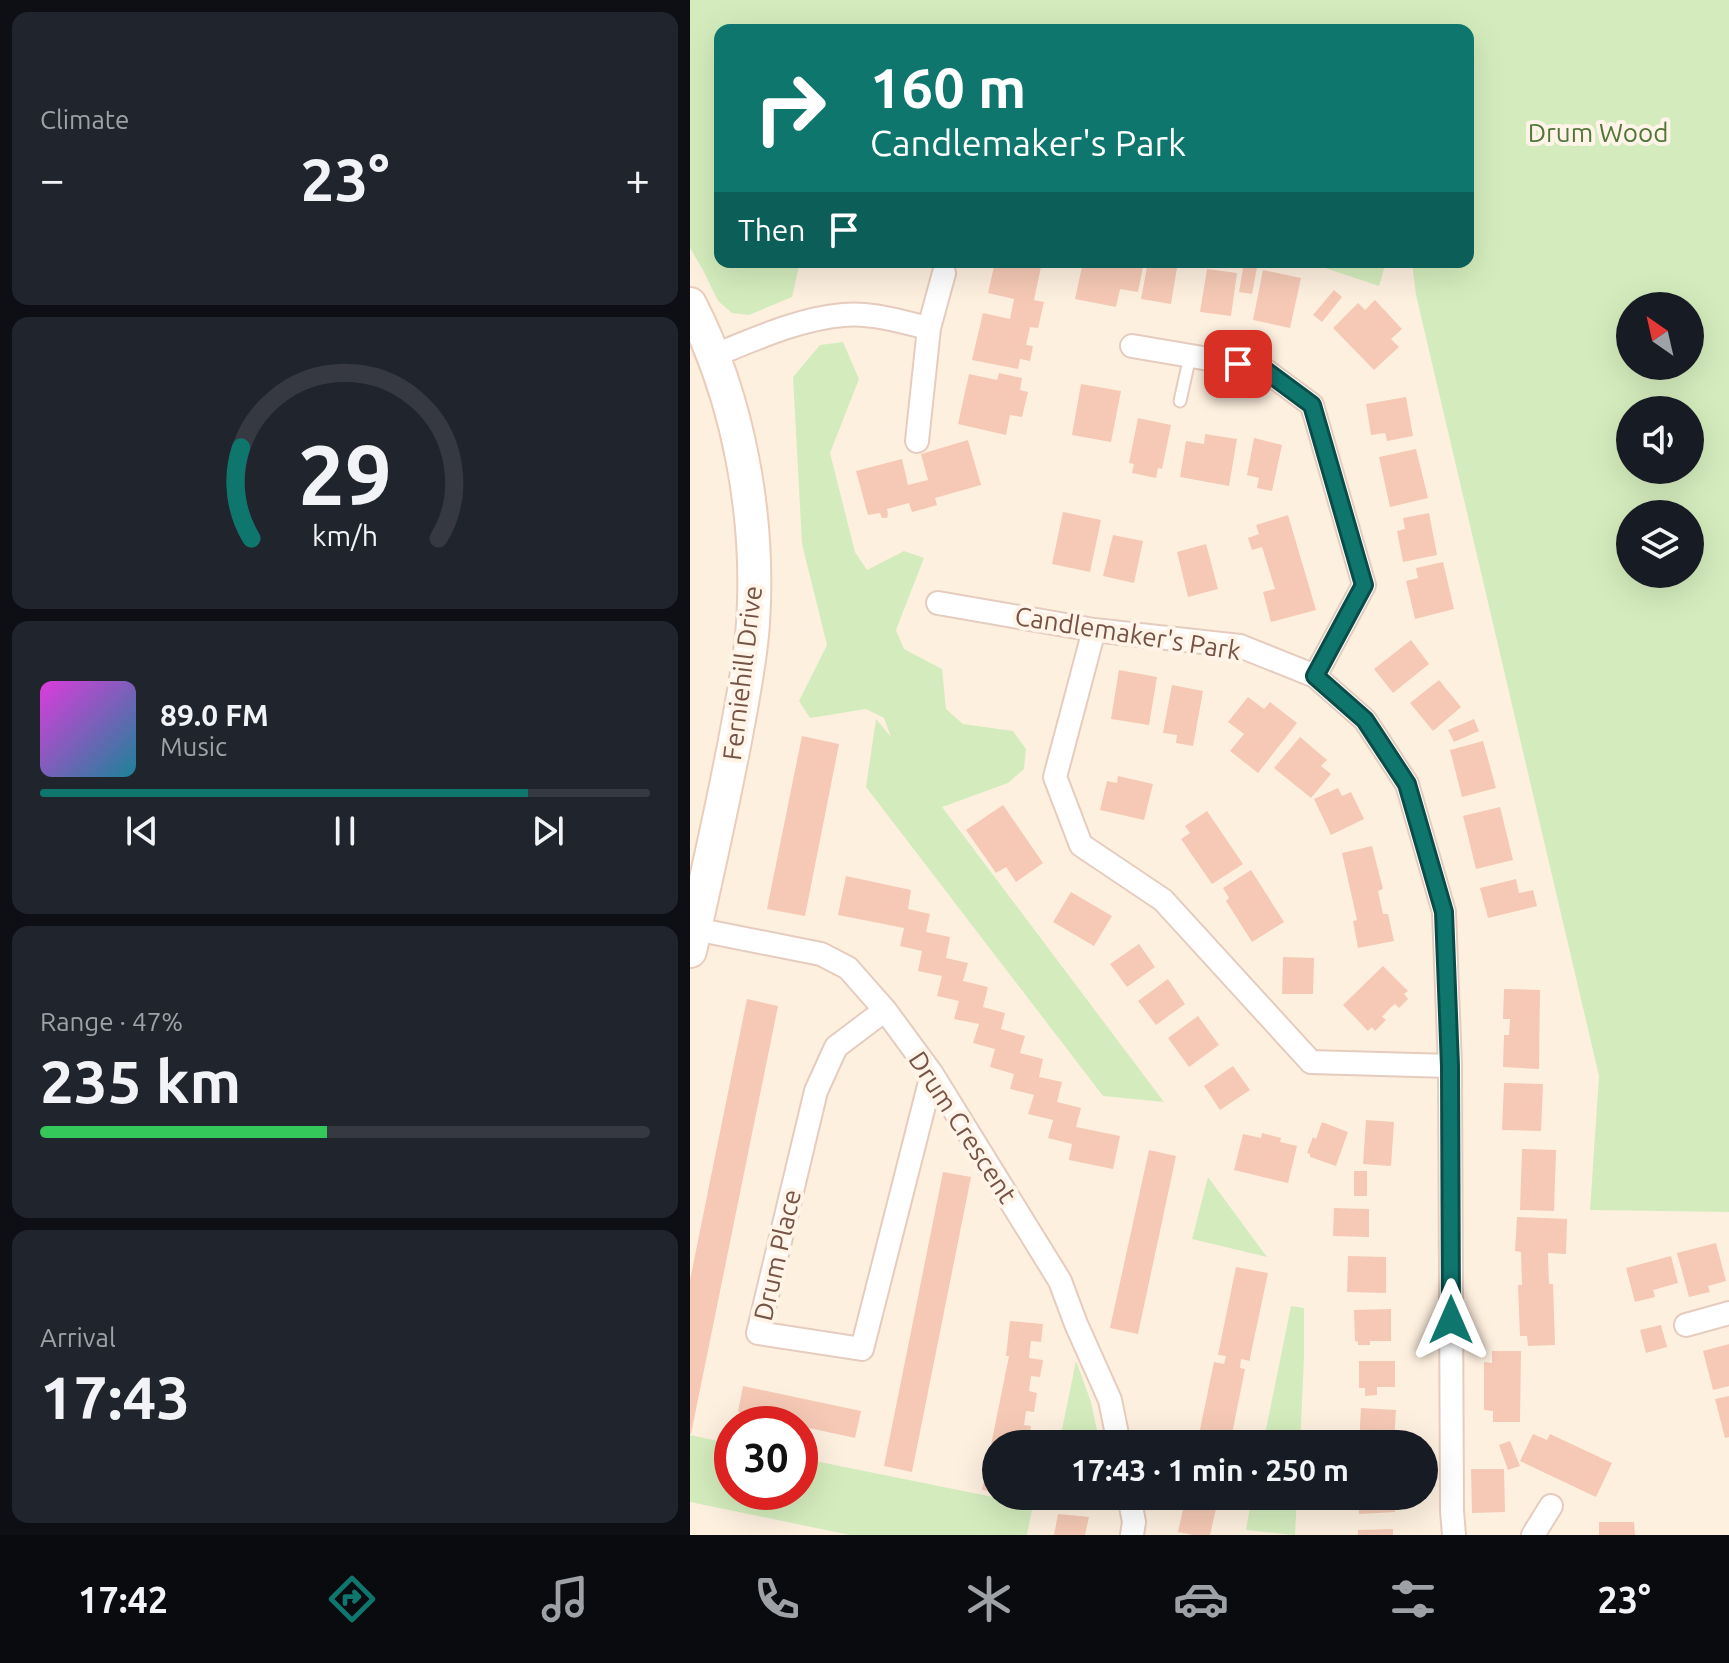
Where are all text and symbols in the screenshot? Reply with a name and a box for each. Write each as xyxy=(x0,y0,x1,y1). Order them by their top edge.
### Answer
icon: right xyxy=(738,56,842,160)
text: 160 m xyxy=(870,56,1026,119)
text: Climate xyxy=(40,105,129,134)
park label: Drum Wood xyxy=(1528,118,1668,147)
text: Candlemaker's Park xyxy=(870,122,1186,163)
text: 23° xyxy=(301,145,389,212)
text: − xyxy=(40,154,65,203)
text: + xyxy=(625,154,650,203)
icon: arrive xyxy=(822,208,866,252)
text: Then xyxy=(738,213,806,247)
north arrow xyxy=(1616,292,1704,380)
map controls xyxy=(1616,292,1704,588)
pin xyxy=(1204,330,1272,398)
icon: arrive xyxy=(1216,342,1260,386)
button: sound xyxy=(1616,396,1704,484)
text: 29 xyxy=(298,426,392,520)
button: layers xyxy=(1616,500,1704,588)
text: km/h xyxy=(312,519,378,551)
street label: Ferniehill Drive xyxy=(717,584,767,762)
street label: Candlemaker's Park xyxy=(1013,601,1243,665)
text: 89.0 FM xyxy=(160,698,269,732)
text: Music xyxy=(160,732,227,761)
icon: previous xyxy=(120,809,164,853)
icon: pause xyxy=(323,809,367,853)
icon: next xyxy=(526,809,570,853)
text: Range · 47% xyxy=(40,1007,183,1036)
street label: Drum Crescent xyxy=(903,1046,1023,1208)
text: 235 km xyxy=(40,1047,241,1114)
street label: Drum Place xyxy=(748,1187,806,1323)
position arrow xyxy=(1409,1278,1493,1362)
text: Arrival xyxy=(40,1323,116,1352)
text: 17:43 xyxy=(40,1363,190,1430)
speed limit sign: 30 xyxy=(714,1406,818,1510)
text: 17:43 · 1 min · 250 m xyxy=(1071,1453,1349,1487)
icon: directions xyxy=(324,1571,380,1627)
icon: music xyxy=(537,1571,593,1627)
icon: phone xyxy=(749,1571,805,1627)
icon: climate xyxy=(961,1571,1017,1627)
icon: car xyxy=(1173,1571,1229,1627)
icon: filters xyxy=(1385,1571,1441,1627)
text: 17:42 xyxy=(78,1579,168,1620)
text: 23° xyxy=(1597,1579,1651,1620)

